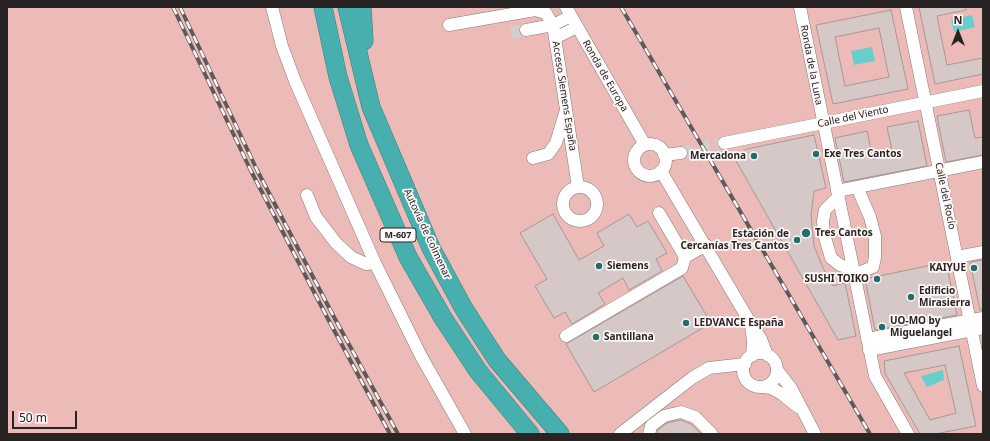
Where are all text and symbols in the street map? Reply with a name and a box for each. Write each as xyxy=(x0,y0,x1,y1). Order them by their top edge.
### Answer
north arrow xyxy=(938,12,978,52)
text: N xyxy=(954,12,962,27)
street label: Ronda de la Luna xyxy=(797,24,825,106)
street label: Ronda de Europa xyxy=(580,38,630,114)
street label: Acceso Siemens España xyxy=(549,40,579,152)
street label: Calle del Viento xyxy=(816,104,890,130)
place label: Exe Tres Cantos xyxy=(824,148,901,160)
marker: Exe Tres Cantos xyxy=(811,149,821,159)
place label: Mercadona xyxy=(690,150,746,162)
marker: Mercadona xyxy=(749,151,759,161)
street label: Calle del Rocío xyxy=(932,161,958,231)
street label: Autovía de Colmenar xyxy=(401,187,453,281)
marker: Tres Cantos xyxy=(800,227,812,239)
place label: Tres Cantos xyxy=(815,227,873,239)
road number: M-607 xyxy=(380,228,416,242)
place label: Estación de Cercanías Tres Cantos xyxy=(680,228,789,252)
marker: Estación de Cercanías Tres Cantos xyxy=(792,235,802,245)
place label: Siemens xyxy=(607,260,649,272)
marker: Siemens xyxy=(594,261,604,271)
place label: KAIYUE xyxy=(929,262,966,274)
marker: KAIYUE xyxy=(969,263,979,273)
place label: SUSHI TOIKO xyxy=(805,273,869,285)
marker: SUSHI TOIKO xyxy=(872,274,882,284)
place label: Edificio Mirasierra xyxy=(919,285,970,308)
marker: Edificio Mirasierra xyxy=(906,292,916,302)
place label: UO-MO by Miguelangel xyxy=(890,315,952,338)
place label: LEDVANCE España xyxy=(694,317,784,329)
marker: LEDVANCE España xyxy=(681,318,691,328)
marker: UO-MO by Miguelangel xyxy=(877,322,887,332)
place label: Santillana xyxy=(604,331,654,343)
marker: Santillana xyxy=(591,332,601,342)
scale bar xyxy=(14,403,79,429)
text: 50 m xyxy=(19,409,47,426)

